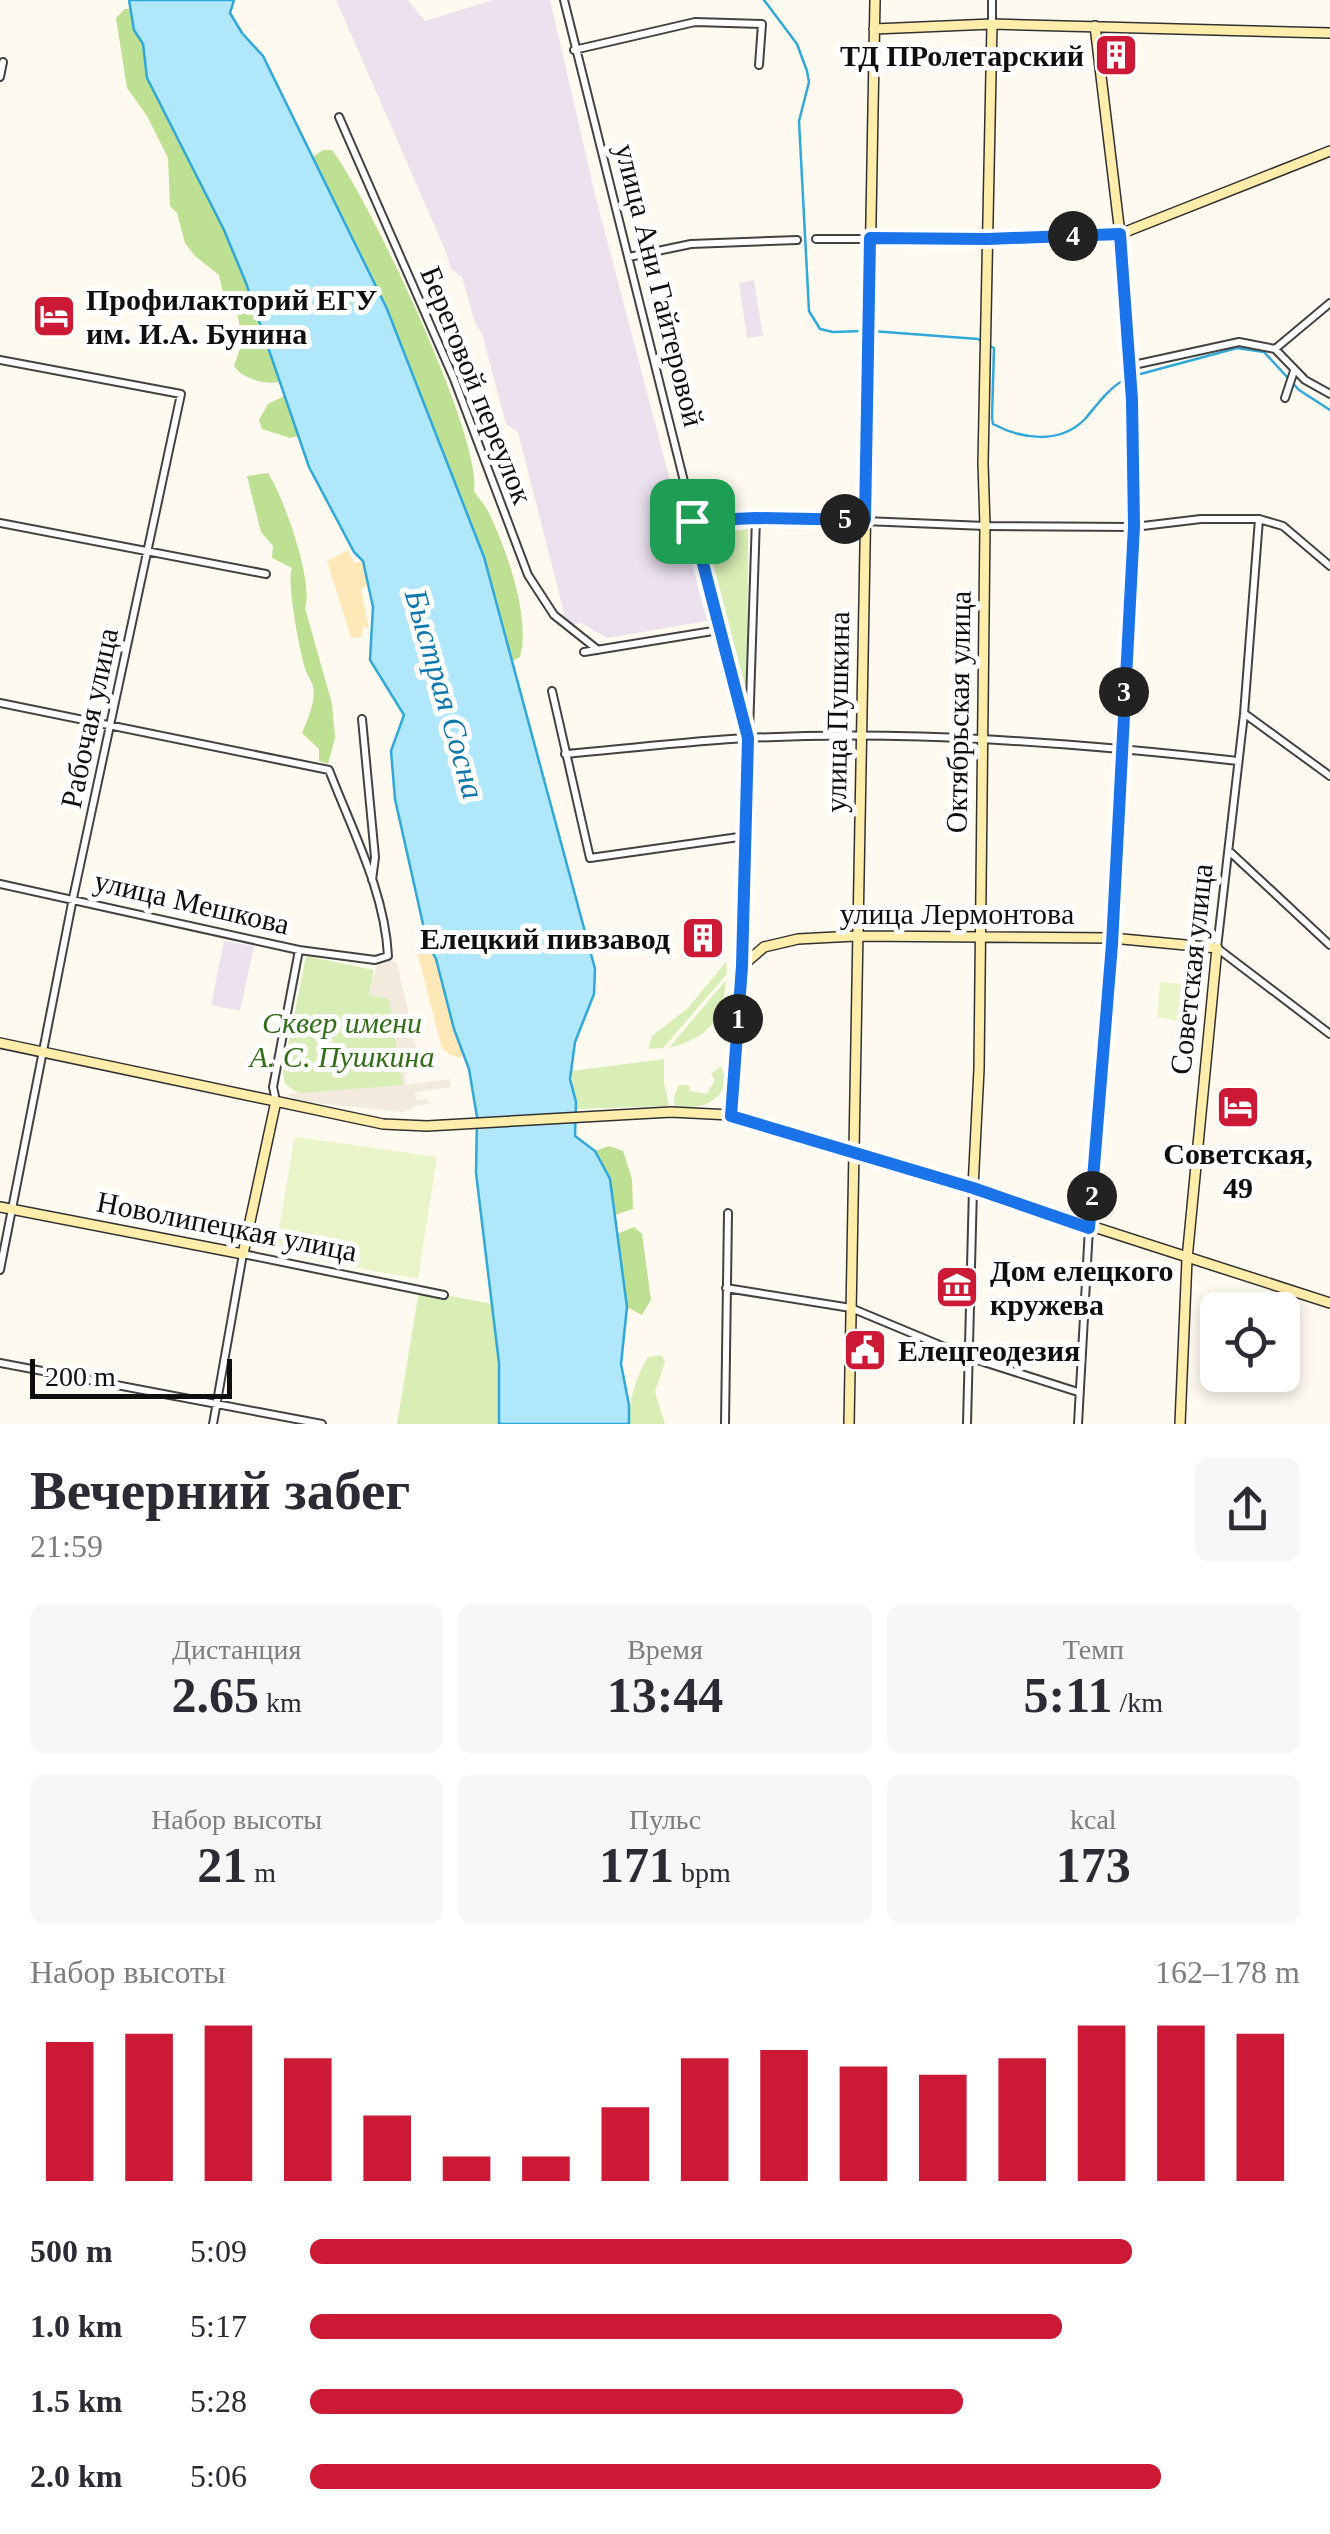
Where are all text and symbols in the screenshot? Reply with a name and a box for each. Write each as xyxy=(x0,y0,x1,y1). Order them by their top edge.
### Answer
building icon: ТД ПРолетарский xyxy=(1093,32,1139,78)
place label: ТД ПРолетарский xyxy=(840,39,1084,72)
street label: улица Ани Гайтеровой xyxy=(609,140,711,430)
pin: 4 xyxy=(1048,211,1098,261)
text: 4 xyxy=(1066,220,1080,251)
street label: Береговой переулок xyxy=(414,261,540,509)
place label: Профилакторий ЕГУ им. И.А. Бунина xyxy=(86,283,377,350)
hotel icon: Профилакторий ЕГУ им. И.А. Бунина xyxy=(31,293,77,339)
pin xyxy=(650,479,735,564)
icon: arrive xyxy=(665,494,720,549)
pin: 5 xyxy=(820,494,870,544)
text: 5 xyxy=(838,503,852,534)
water label: Быстрая Сосна xyxy=(398,584,492,803)
street label: Октябрьская улица xyxy=(939,591,977,833)
street label: улица Пушкина xyxy=(819,611,855,813)
street label: Рабочая улица xyxy=(54,625,124,811)
pin: 3 xyxy=(1099,667,1149,717)
text: 3 xyxy=(1117,676,1131,707)
street label: Советская улица xyxy=(1164,862,1218,1076)
street label: улица Мешкова xyxy=(91,863,293,941)
street label: улица Лермонтова xyxy=(840,897,1074,930)
building icon: Елецкий пивзавод xyxy=(680,915,726,961)
place label: Елецкий пивзавод xyxy=(420,922,670,955)
pin: 1 xyxy=(713,994,763,1044)
text: 1 xyxy=(731,1003,745,1034)
park label: Сквер имени А. С. Пушкина xyxy=(248,1006,434,1073)
hotel icon: Советская, 49 xyxy=(1215,1084,1261,1130)
place label: Советская, 49 xyxy=(1163,1137,1313,1204)
pin: 2 xyxy=(1067,1171,1117,1221)
text: 2 xyxy=(1085,1180,1099,1211)
street label: Новолипецкая улица xyxy=(94,1185,360,1267)
place label: Дом елецкого кружева xyxy=(990,1254,1174,1321)
museum icon: Дом елецкого кружева xyxy=(934,1264,980,1310)
map controls xyxy=(1200,1292,1300,1392)
button: locate xyxy=(1200,1292,1300,1392)
public building icon: Елецгеодезия xyxy=(842,1327,888,1373)
place label: Елецгеодезия xyxy=(898,1334,1080,1367)
scale bar xyxy=(30,1354,232,1398)
text: 200 m xyxy=(45,1361,116,1392)
button: share xyxy=(1195,1457,1300,1562)
text: Вечерний забег xyxy=(30,1460,410,1521)
text: 21:59 xyxy=(30,1528,103,1564)
text: Дистанция xyxy=(172,1634,301,1665)
text: Время xyxy=(627,1634,703,1665)
text: Темп xyxy=(1063,1634,1124,1665)
text: 2.65 xyxy=(172,1667,259,1723)
text: 13:44 xyxy=(607,1667,723,1723)
text: 5:11 xyxy=(1024,1667,1113,1723)
text: km xyxy=(259,1687,302,1718)
text: /km xyxy=(1113,1687,1163,1718)
text: Набор высоты xyxy=(151,1804,322,1835)
text: Пульс xyxy=(629,1804,701,1835)
text: kcal xyxy=(1070,1804,1117,1835)
text: 21 xyxy=(197,1837,247,1893)
text: 171 xyxy=(599,1837,674,1893)
text: 173 xyxy=(1056,1837,1131,1893)
text: m xyxy=(247,1857,276,1888)
text: bpm xyxy=(674,1857,731,1888)
text: Набор высоты xyxy=(30,1954,225,1990)
text: 162–178 m xyxy=(1155,1954,1300,1990)
text: 500 m xyxy=(30,2233,113,2269)
text: 5:09 xyxy=(190,2233,247,2269)
text: 1.0 km xyxy=(30,2308,122,2344)
text: 5:17 xyxy=(190,2308,247,2344)
text: 1.5 km xyxy=(30,2383,122,2419)
text: 5:28 xyxy=(190,2383,247,2419)
text: 2.0 km xyxy=(30,2458,122,2494)
text: 5:06 xyxy=(190,2458,247,2494)

